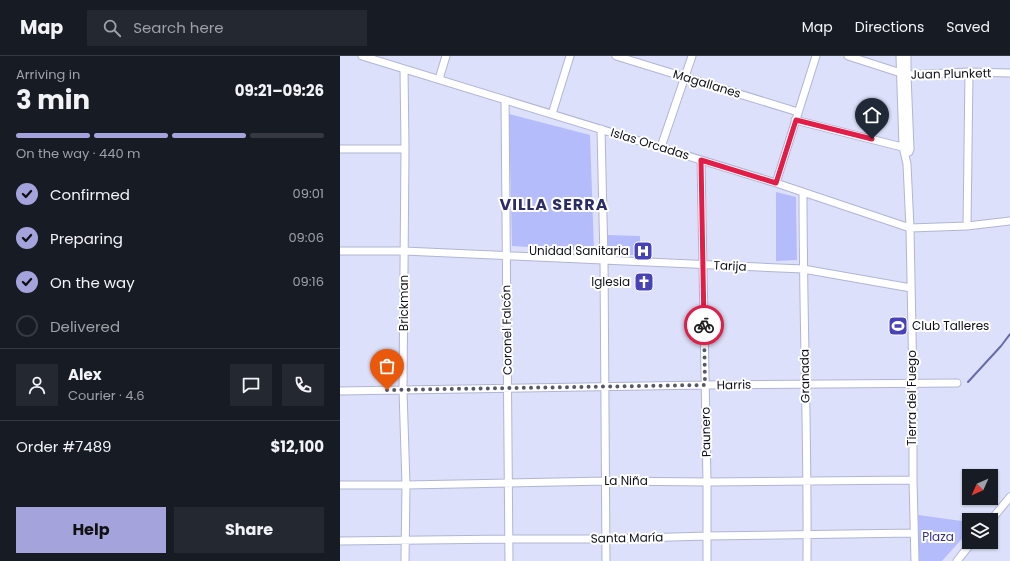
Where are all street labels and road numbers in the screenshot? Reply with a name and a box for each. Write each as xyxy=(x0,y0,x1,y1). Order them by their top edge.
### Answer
street label: Juan Plunkett xyxy=(911,64,991,83)
street label: Magallanes xyxy=(671,65,743,102)
street label: Islas Orcadas xyxy=(609,123,692,164)
street label: Tarija xyxy=(713,256,747,275)
street label: Brickman xyxy=(395,275,412,331)
street label: Coronel Falcón xyxy=(497,285,516,375)
street label: Granada xyxy=(796,349,813,403)
street label: Tierra del Fuego xyxy=(903,350,920,446)
street label: Harris xyxy=(717,376,751,393)
street label: Paunero xyxy=(697,407,714,457)
street label: La Niña xyxy=(604,472,648,489)
street label: Santa María xyxy=(591,528,663,547)

